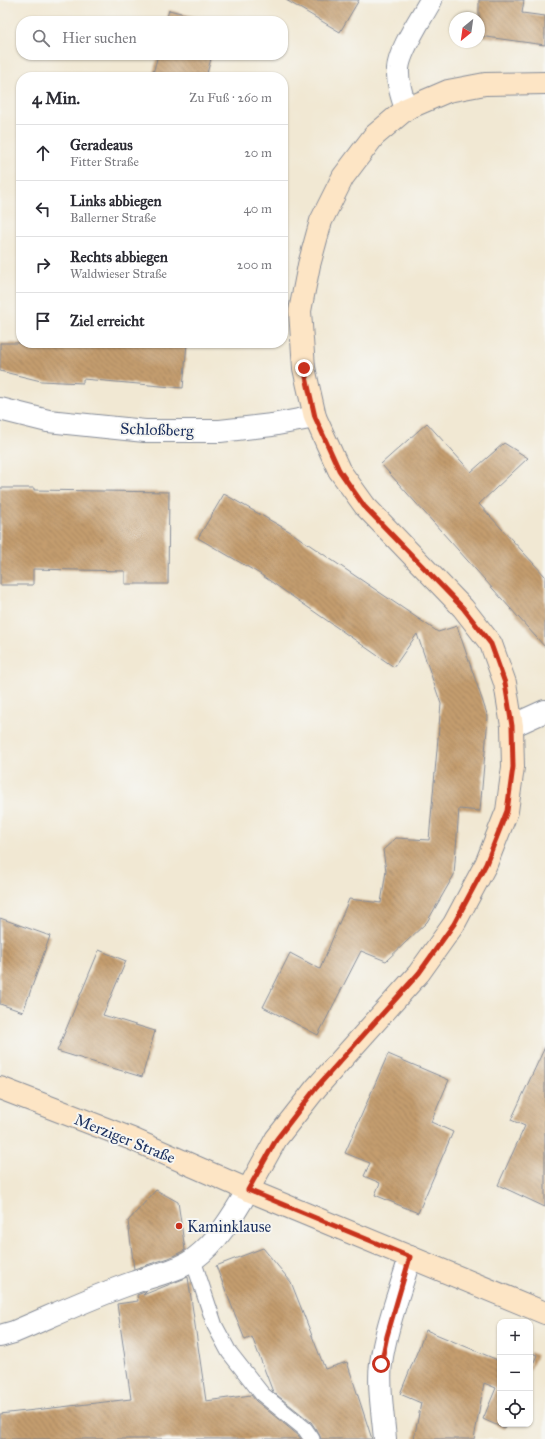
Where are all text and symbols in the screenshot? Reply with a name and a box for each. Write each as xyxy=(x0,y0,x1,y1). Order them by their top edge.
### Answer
north arrow xyxy=(449,12,485,48)
search box xyxy=(16,16,288,60)
icon: search xyxy=(30,27,52,49)
text: Hier suchen xyxy=(62,29,137,47)
text: 4 Min. xyxy=(32,88,80,109)
text: Zu Fuß · 260 m xyxy=(189,90,272,106)
text: Geradeaus xyxy=(70,136,133,154)
icon: ahead xyxy=(32,142,54,164)
text: 20 m xyxy=(244,145,272,161)
text: Fitter Straße xyxy=(70,154,139,170)
text: Links abbiegen xyxy=(70,192,162,210)
icon: left xyxy=(32,198,54,220)
text: 40 m xyxy=(243,201,272,217)
text: Ballerner Straße xyxy=(70,210,156,226)
text: Rechts abbiegen xyxy=(70,248,168,266)
icon: right xyxy=(32,254,54,276)
text: 200 m xyxy=(237,257,272,273)
text: Waldwieser Straße xyxy=(70,266,167,282)
icon: arrive xyxy=(32,310,54,332)
text: Ziel erreicht xyxy=(70,312,145,330)
route end xyxy=(295,359,313,377)
street label: Schloßberg xyxy=(120,419,195,441)
street label: Merziger Straße xyxy=(71,1110,178,1168)
place label: Kaminklause xyxy=(187,1217,271,1236)
marker: Kaminklause xyxy=(174,1221,184,1231)
map controls xyxy=(497,1319,533,1427)
button: + xyxy=(497,1319,533,1355)
route start xyxy=(372,1355,390,1373)
button: − xyxy=(497,1355,533,1391)
button: locate xyxy=(497,1391,533,1427)

